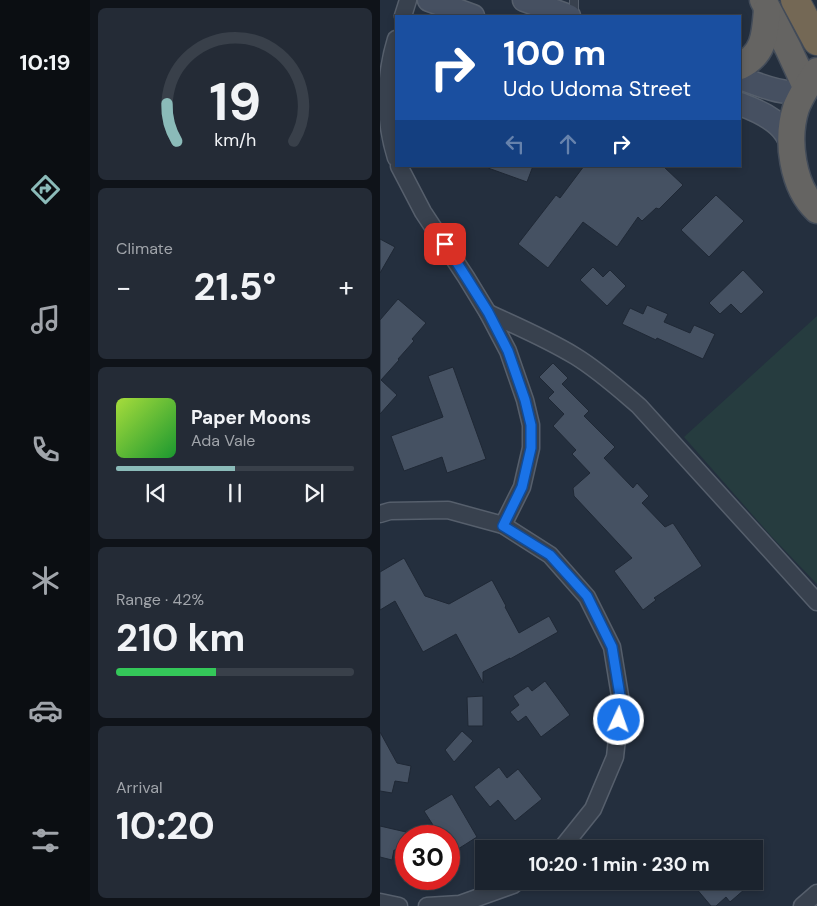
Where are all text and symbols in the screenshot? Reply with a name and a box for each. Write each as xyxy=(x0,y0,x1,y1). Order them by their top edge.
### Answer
text: 100 m xyxy=(503,30,606,76)
icon: right xyxy=(420,35,485,100)
text: 10:19 xyxy=(19,48,71,77)
text: 19 xyxy=(209,68,261,136)
text: Udo Udoma Street xyxy=(503,74,691,103)
text: km/h xyxy=(214,128,256,152)
icon: left xyxy=(501,130,529,158)
icon: ahead xyxy=(554,130,582,158)
icon: right xyxy=(607,130,635,158)
icon: directions xyxy=(28,172,63,207)
pin xyxy=(424,223,466,265)
icon: arrive xyxy=(431,230,459,258)
text: Climate xyxy=(116,238,173,259)
text: 21.5° xyxy=(194,262,276,312)
text: − xyxy=(116,269,131,306)
text: + xyxy=(339,269,354,306)
icon: music xyxy=(28,302,63,337)
text: Paper Moons xyxy=(191,405,311,430)
text: Ada Vale xyxy=(191,430,255,451)
icon: phone xyxy=(28,432,63,467)
icon: previous xyxy=(142,479,170,507)
icon: pause xyxy=(221,479,249,507)
icon: next xyxy=(300,479,328,507)
icon: climate xyxy=(28,563,63,598)
text: Range · 42% xyxy=(116,589,204,610)
text: 210 km xyxy=(116,613,245,663)
icon: car xyxy=(28,693,63,728)
position arrow xyxy=(592,693,644,745)
text: Arrival xyxy=(116,777,163,798)
text: 10:20 xyxy=(116,801,215,851)
icon: filters xyxy=(28,823,63,858)
speed limit sign: 30 xyxy=(395,825,460,890)
text: 10:20 · 1 min · 230 m xyxy=(528,852,710,877)

